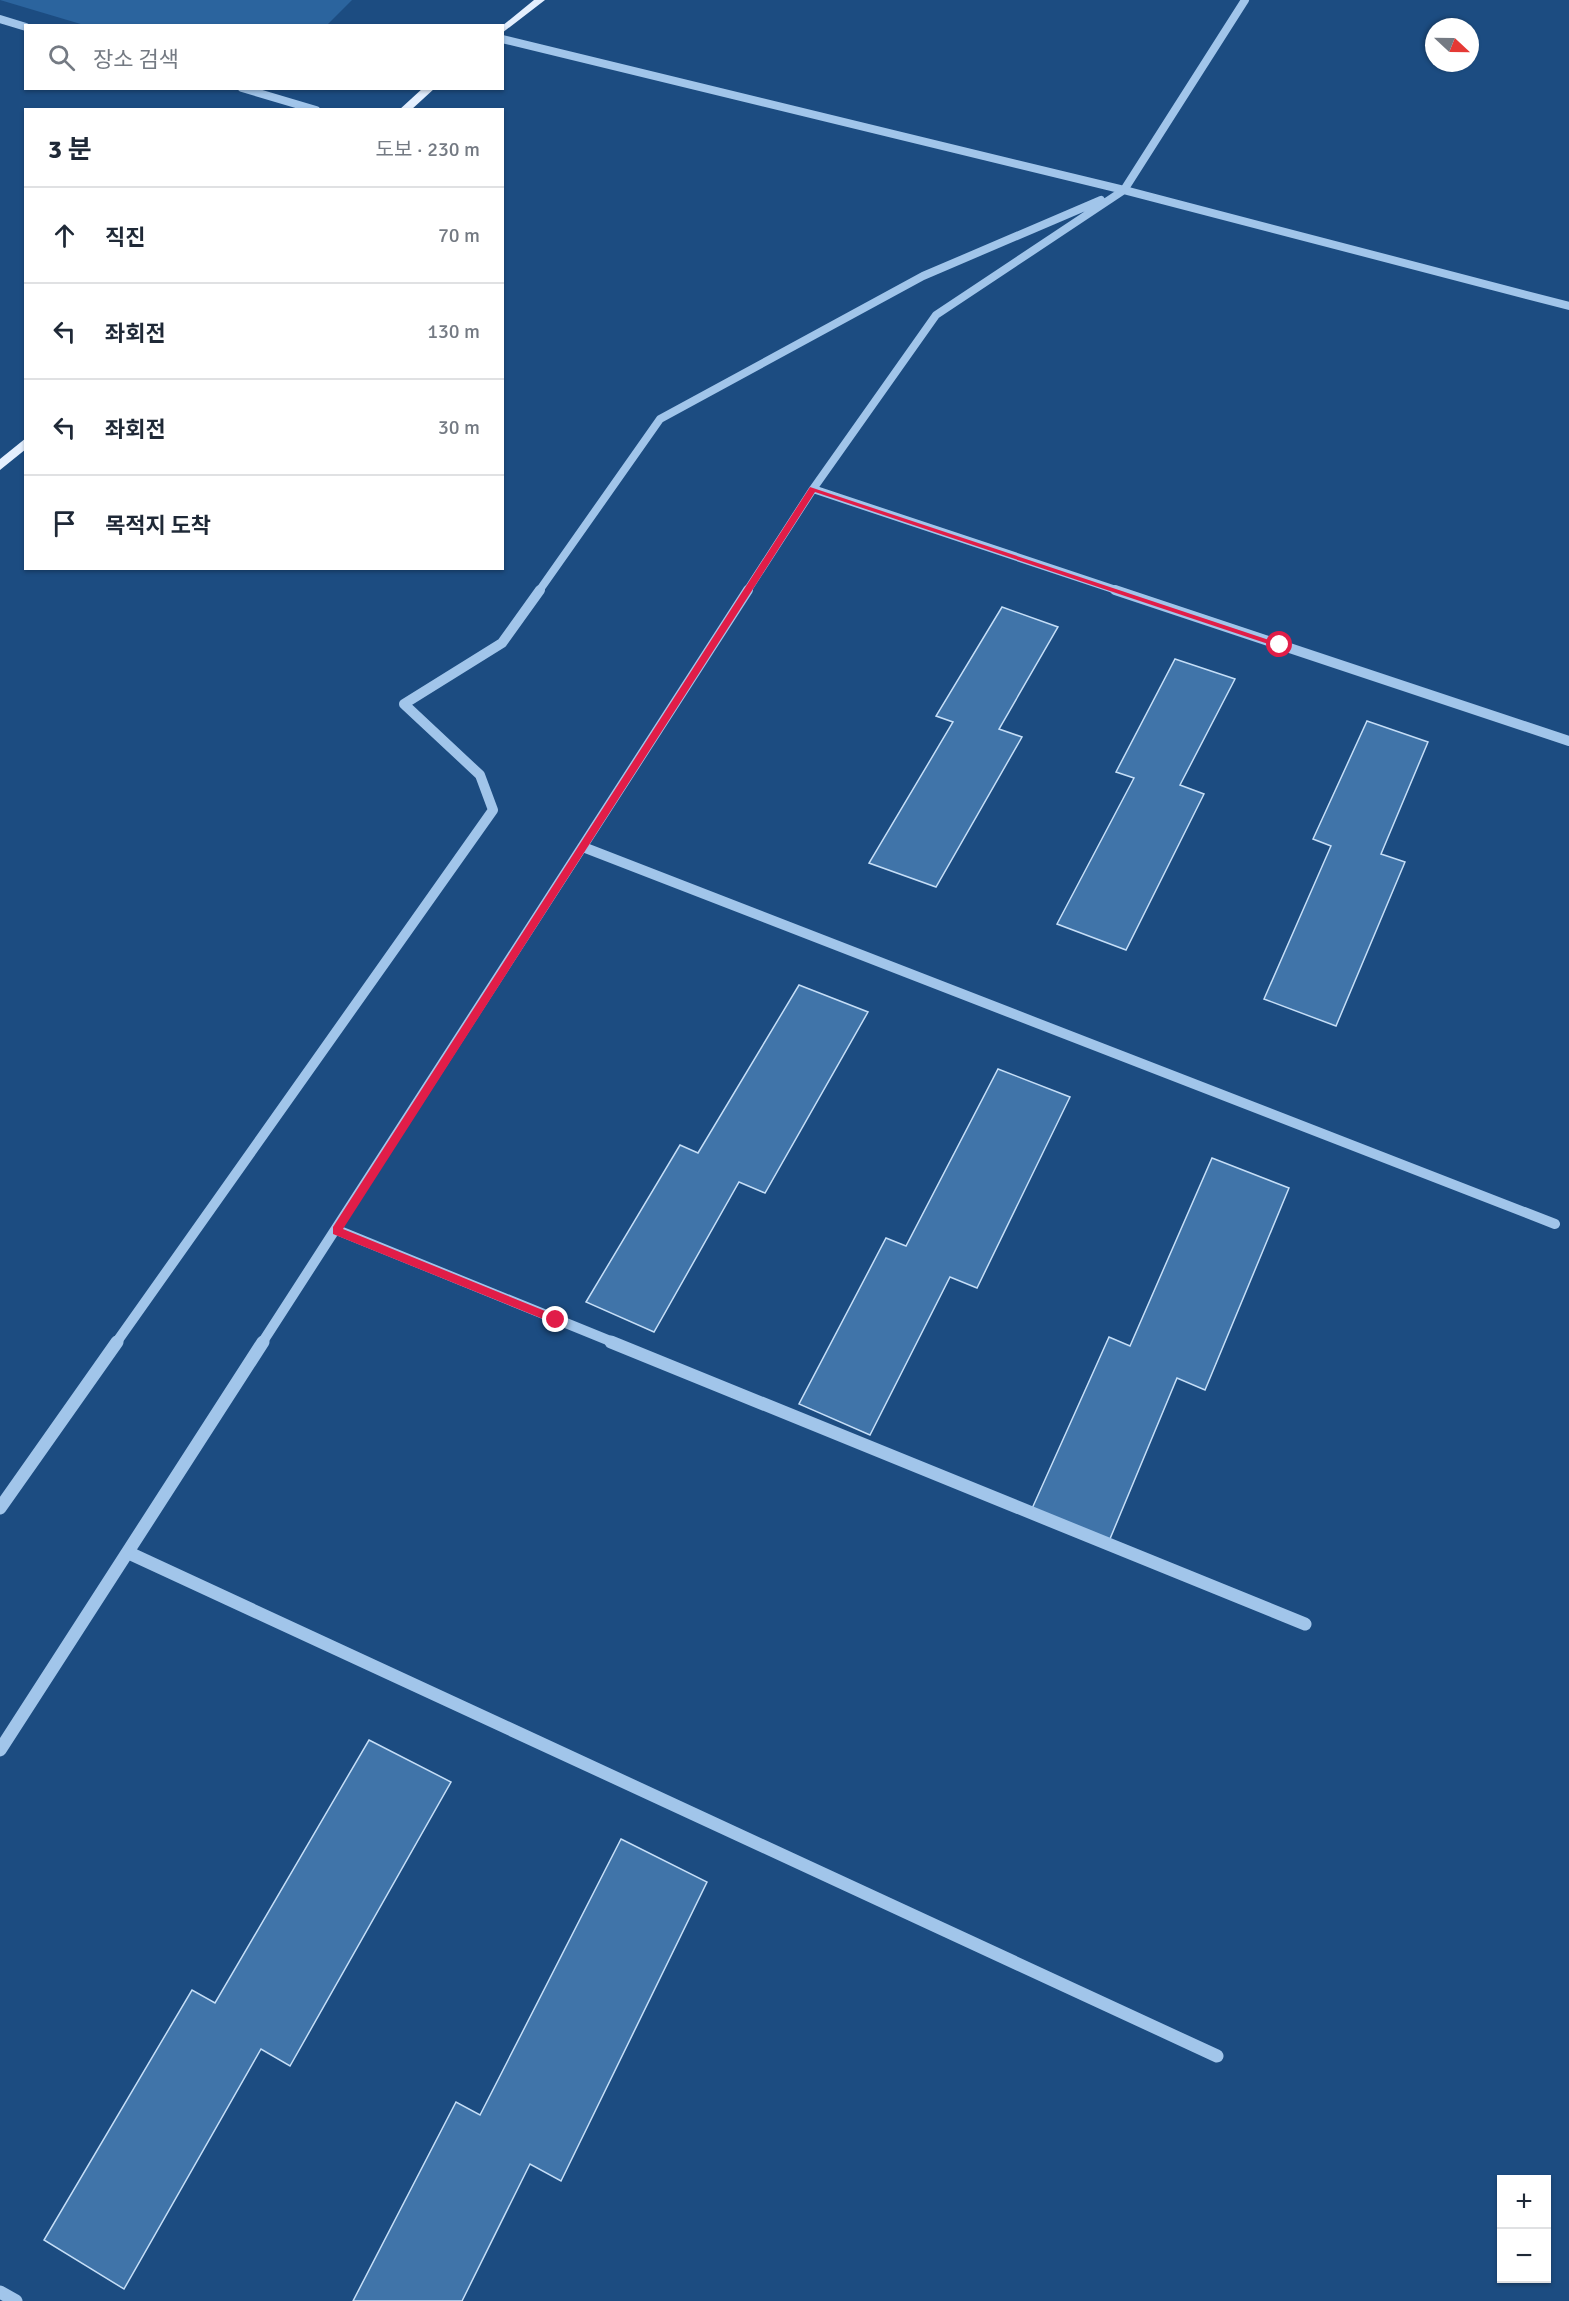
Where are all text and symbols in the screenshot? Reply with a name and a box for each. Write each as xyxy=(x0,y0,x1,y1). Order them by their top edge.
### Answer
north arrow xyxy=(1425,18,1479,72)
search box xyxy=(24,24,504,90)
icon: search xyxy=(45,41,78,74)
text: 장소 검색 xyxy=(93,46,179,73)
text: 3 분 xyxy=(48,134,92,166)
text: 도보 · 230 m xyxy=(376,137,480,162)
icon: ahead xyxy=(48,219,81,252)
text: 70 m xyxy=(438,223,480,248)
text: 직진 xyxy=(105,224,145,251)
icon: left xyxy=(48,315,81,348)
text: 130 m xyxy=(427,319,480,344)
text: 좌회전 xyxy=(105,320,166,347)
icon: left xyxy=(48,411,81,444)
text: 30 m xyxy=(438,415,480,440)
text: 좌회전 xyxy=(105,416,166,443)
icon: arrive xyxy=(48,507,81,540)
text: 목적지 도착 xyxy=(105,512,211,539)
route start xyxy=(1266,631,1292,657)
route end xyxy=(542,1306,568,1332)
map controls xyxy=(1497,2175,1551,2283)
button: + xyxy=(1497,2175,1551,2229)
button: − xyxy=(1497,2229,1551,2283)

